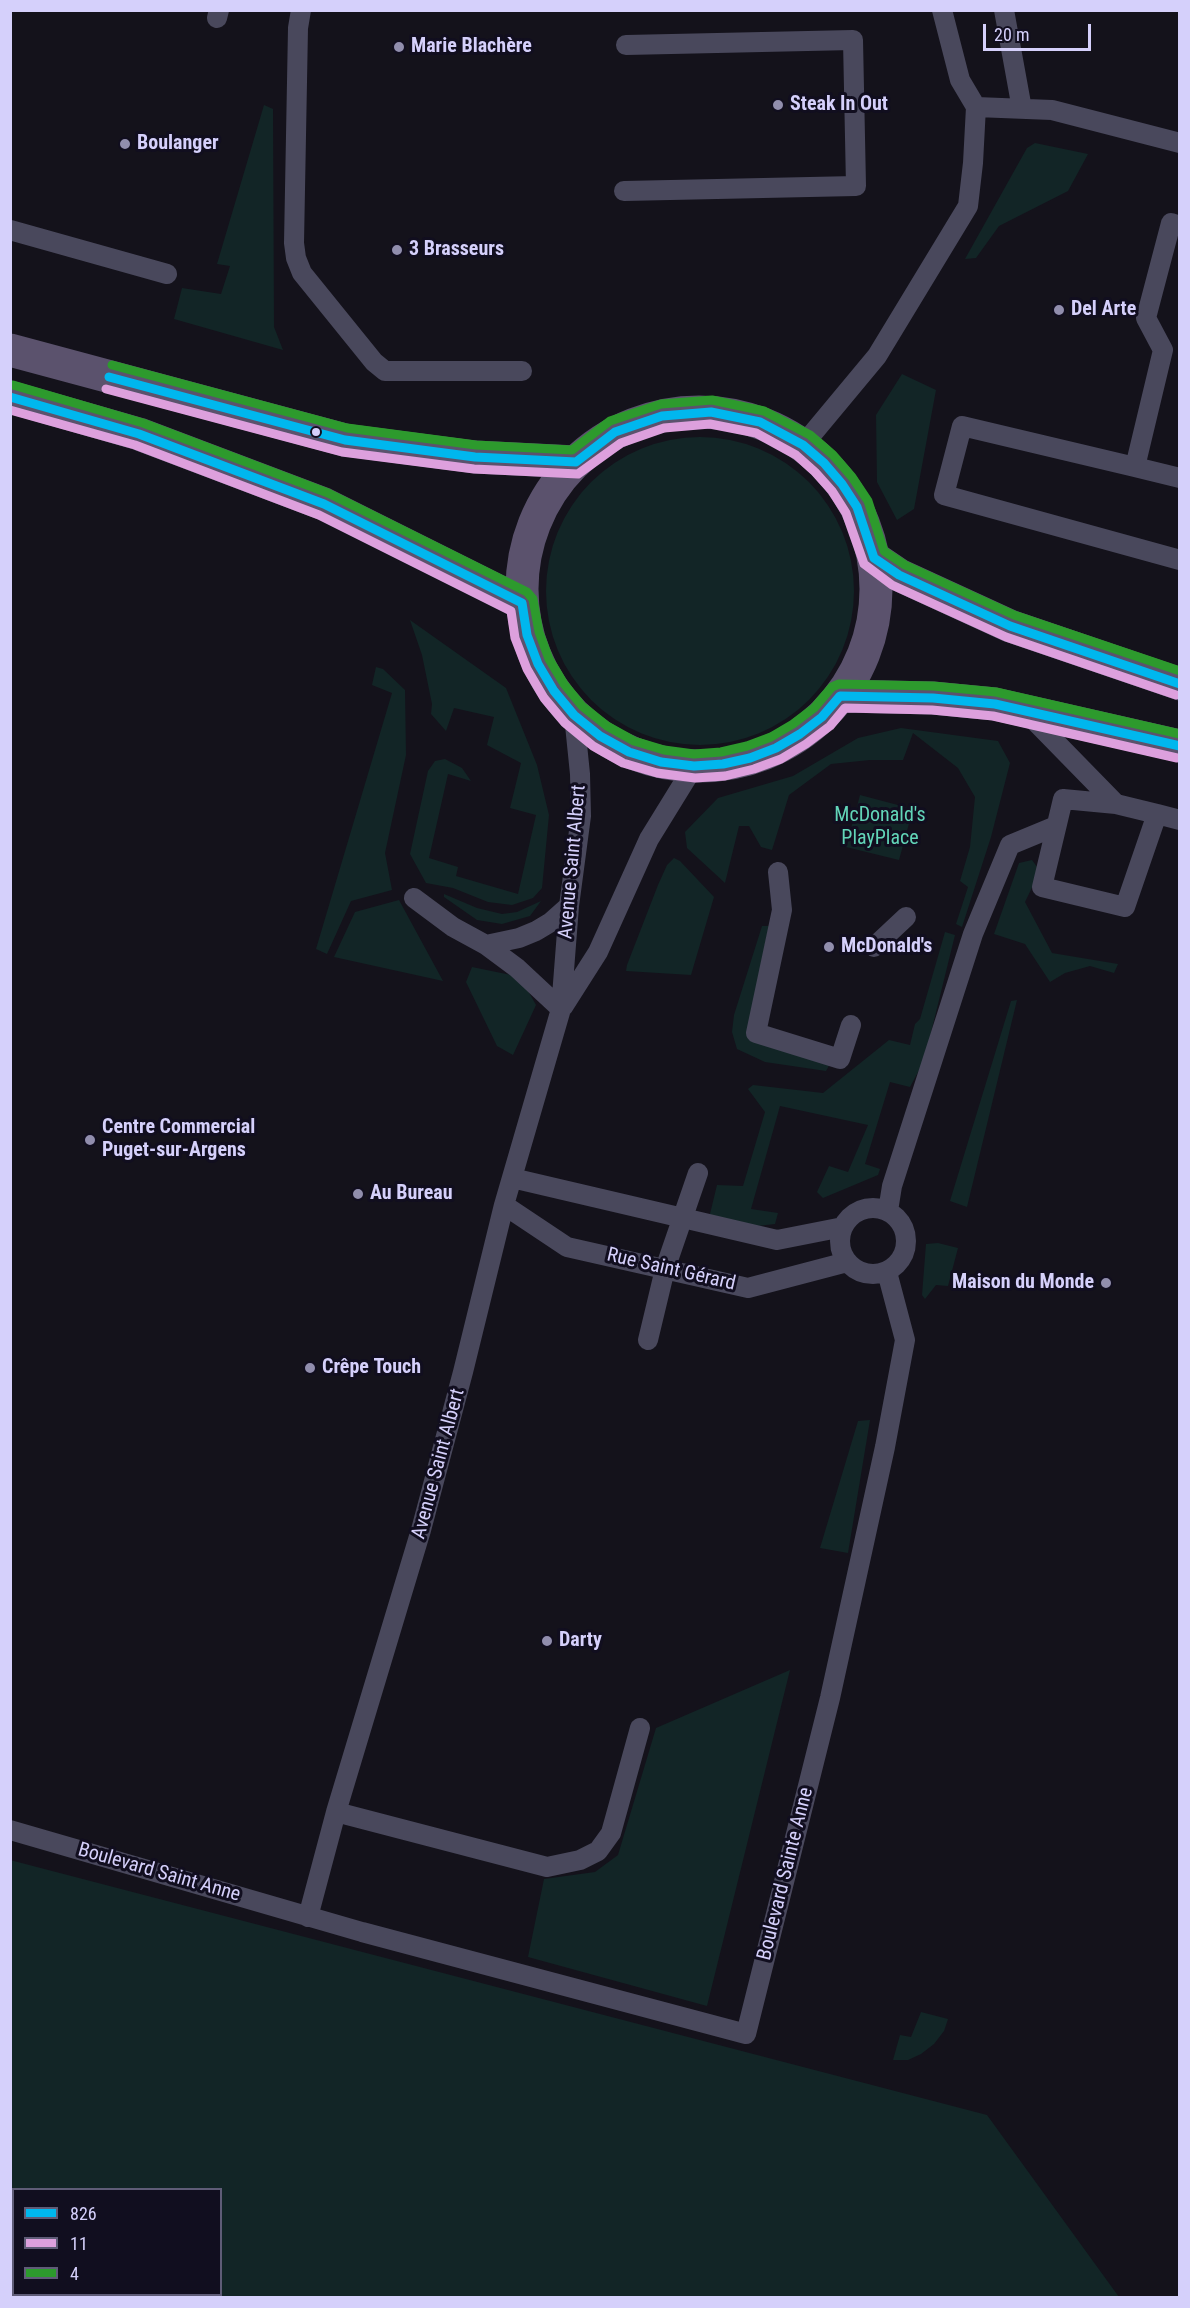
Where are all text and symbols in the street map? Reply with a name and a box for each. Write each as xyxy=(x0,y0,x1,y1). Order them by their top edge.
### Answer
scale bar xyxy=(986,12,1094,50)
text: 20 m xyxy=(994,24,1029,45)
place label: Marie Blachère xyxy=(411,35,532,59)
marker: Marie Blachère xyxy=(392,40,406,54)
place label: Steak In Out xyxy=(790,93,888,117)
marker: Steak In Out xyxy=(771,98,785,112)
place label: Boulanger xyxy=(137,132,219,156)
marker: Boulanger xyxy=(118,137,132,151)
place label: 3 Brasseurs xyxy=(409,238,504,262)
marker: 3 Brasseurs xyxy=(390,243,404,257)
place label: Del Arte xyxy=(1071,298,1136,322)
marker: Del Arte xyxy=(1052,303,1066,317)
unlabelled marker xyxy=(310,426,322,438)
street label: Avenue Saint Albert xyxy=(554,784,592,940)
park label: McDonald's PlayPlace xyxy=(834,804,926,851)
place label: McDonald's xyxy=(841,935,932,959)
marker: McDonald's xyxy=(822,940,836,954)
place label: Centre Commercial Puget-sur-Argens xyxy=(102,1116,255,1163)
marker: Centre Commercial Puget-sur-Argens xyxy=(83,1133,97,1147)
place label: Au Bureau xyxy=(370,1182,453,1206)
marker: Au Bureau xyxy=(351,1187,365,1201)
street label: Rue Saint Gérard xyxy=(604,1244,738,1296)
place label: Maison du Monde xyxy=(952,1271,1094,1295)
marker: Maison du Monde xyxy=(1099,1276,1113,1290)
place label: Crêpe Touch xyxy=(322,1356,421,1380)
marker: Crêpe Touch xyxy=(303,1361,317,1375)
street label: Avenue Saint Albert xyxy=(407,1386,471,1542)
place label: Darty xyxy=(559,1629,602,1653)
marker: Darty xyxy=(540,1634,554,1648)
street label: Boulevard Sainte Anne xyxy=(753,1785,819,1963)
street label: Boulevard Saint Anne xyxy=(75,1838,243,1908)
legend xyxy=(12,2188,222,2296)
text: 826 xyxy=(70,2203,97,2224)
text: 11 xyxy=(70,2233,88,2254)
text: 4 xyxy=(70,2263,79,2284)

